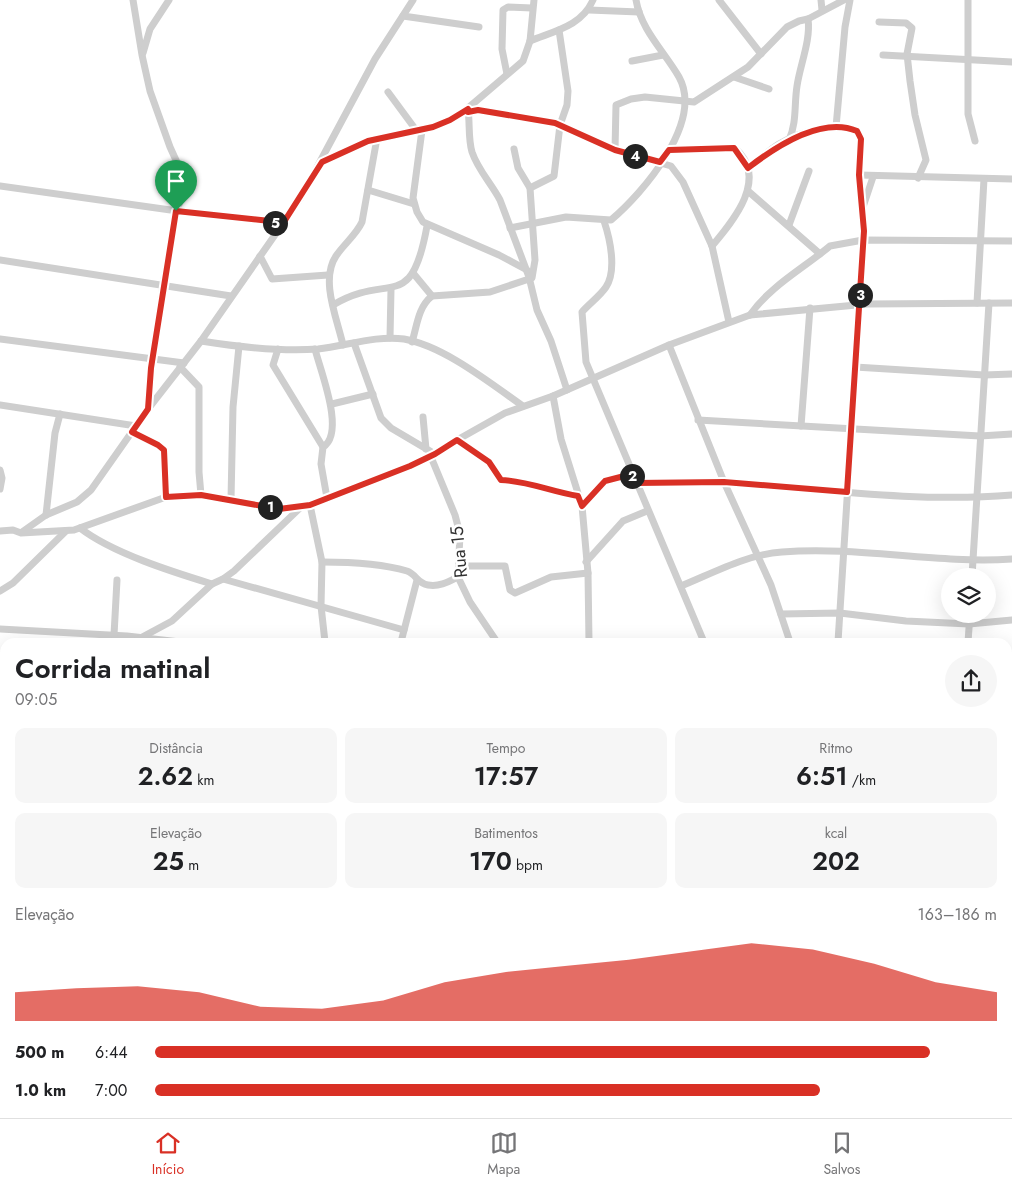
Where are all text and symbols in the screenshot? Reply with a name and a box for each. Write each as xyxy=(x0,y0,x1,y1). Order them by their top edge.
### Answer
pin: 4 xyxy=(622,144,648,168)
text: 4 xyxy=(631,146,640,166)
pin xyxy=(155,160,197,211)
icon: arrive xyxy=(162,167,190,195)
pin: 5 xyxy=(262,210,288,236)
text: 5 xyxy=(271,213,280,233)
pin: 3 xyxy=(848,282,872,308)
text: 3 xyxy=(856,285,865,305)
pin: 2 xyxy=(620,464,644,488)
text: 2 xyxy=(628,466,637,486)
pin: 1 xyxy=(258,494,282,520)
text: 1 xyxy=(267,497,274,517)
street label: Rua 15 xyxy=(444,525,474,579)
map controls xyxy=(941,568,996,623)
button: layers xyxy=(941,568,996,623)
text: Corrida matinal xyxy=(15,648,210,689)
button: share xyxy=(945,655,997,707)
text: 09:05 xyxy=(15,688,57,711)
text: Distância xyxy=(149,738,203,758)
text: Tempo xyxy=(487,738,525,758)
text: Ritmo xyxy=(819,738,853,758)
text: 2.62 xyxy=(138,758,193,794)
text: 17:57 xyxy=(474,758,538,794)
text: 6:51 xyxy=(796,758,848,794)
text: km xyxy=(193,770,214,790)
text: /km xyxy=(848,770,876,790)
text: Elevação xyxy=(150,823,202,843)
text: Batimentos xyxy=(474,823,538,843)
text: kcal xyxy=(825,823,847,843)
text: 25 xyxy=(153,843,184,879)
text: 170 xyxy=(469,843,512,879)
text: 202 xyxy=(812,843,860,879)
text: m xyxy=(184,855,199,875)
text: bpm xyxy=(512,855,543,875)
text: Elevação xyxy=(15,903,74,926)
text: 163–186 m xyxy=(918,903,997,926)
text: 500 m xyxy=(15,1041,64,1064)
text: 6:44 xyxy=(95,1041,128,1064)
text: 1.0 km xyxy=(15,1079,66,1102)
text: 7:00 xyxy=(95,1079,127,1102)
tab: Início xyxy=(152,1129,184,1179)
tab: Mapa xyxy=(487,1129,520,1179)
tab: Salvos xyxy=(823,1129,860,1179)

